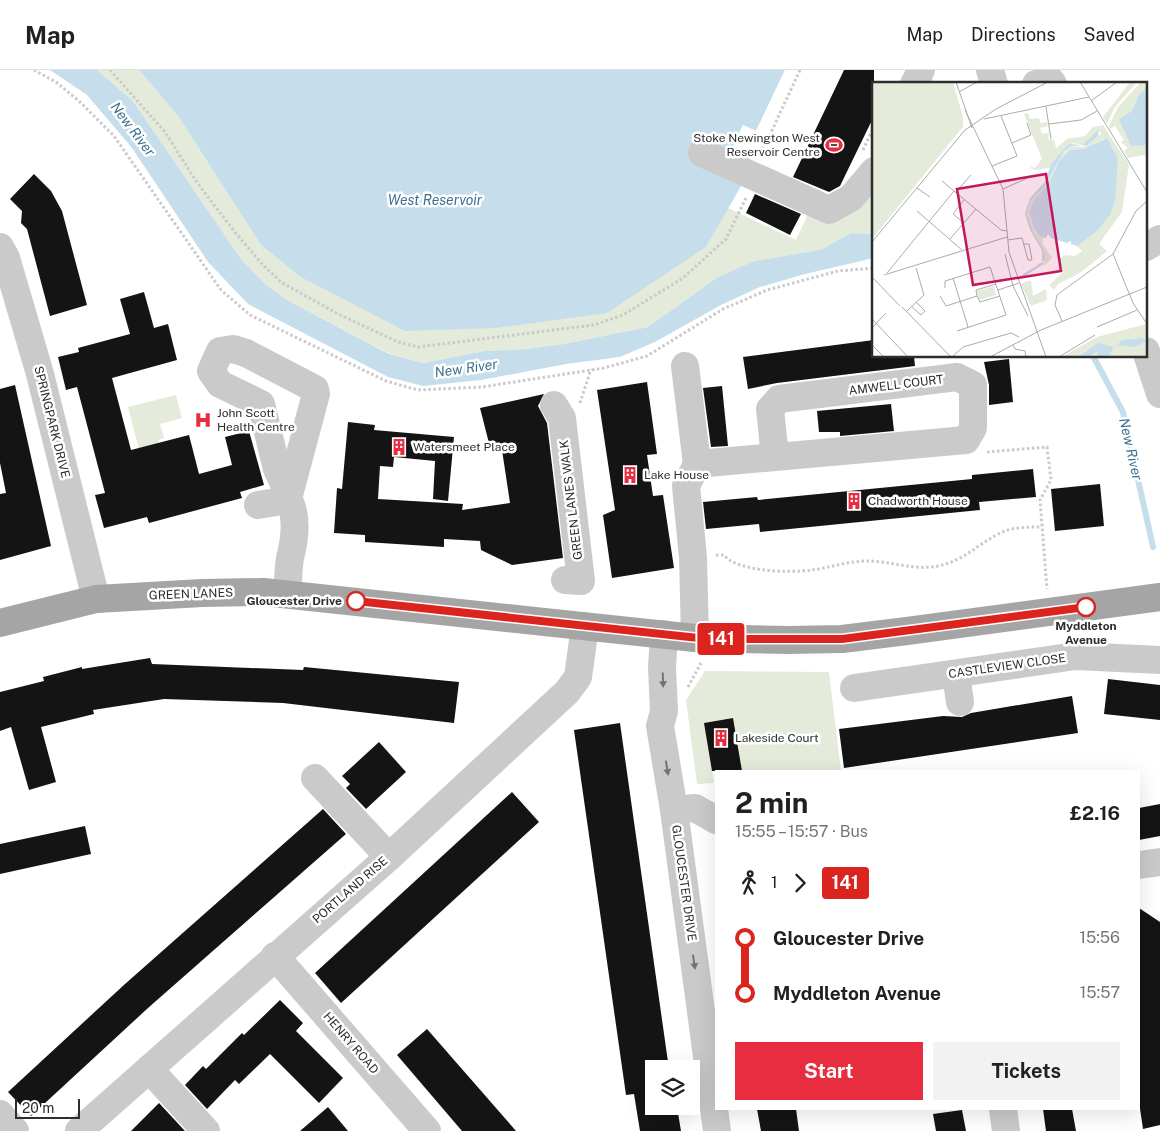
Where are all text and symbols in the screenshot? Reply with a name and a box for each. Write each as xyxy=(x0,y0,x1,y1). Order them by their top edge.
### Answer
text: Map xyxy=(25,21,75,49)
text: Map xyxy=(906,24,943,45)
text: Directions xyxy=(971,24,1056,45)
text: Saved xyxy=(1084,24,1135,45)
inset map xyxy=(872,82,1148,358)
water label: New River xyxy=(108,99,159,160)
place label: Stoke Newington West Reservoir Centre xyxy=(693,131,820,159)
sports icon: Stoke Newington West Reservoir Centre xyxy=(824,135,844,155)
water label: West Reservoir xyxy=(388,192,483,208)
water label: New River xyxy=(434,356,499,380)
street label: SPRINGPARK DRIVE xyxy=(31,365,73,479)
street label: AMWELL COURT xyxy=(848,372,944,398)
place label: John Scott Health Centre xyxy=(217,406,295,434)
hospital icon: John Scott Health Centre xyxy=(193,410,213,430)
water label: New River xyxy=(1116,416,1146,482)
building icon: Watersmeet Place xyxy=(389,437,409,457)
street label: GREEN LANES WALK xyxy=(557,439,585,561)
place label: Watersmeet Place xyxy=(413,440,515,454)
building icon: Lake House xyxy=(620,465,640,485)
place label: Lake House xyxy=(644,468,709,482)
building icon: Chadworth House xyxy=(844,491,864,511)
place label: Chadworth House xyxy=(868,494,968,508)
street label: GREEN LANES xyxy=(149,586,233,602)
marker: Gloucester Drive xyxy=(346,591,366,611)
place label: Gloucester Drive xyxy=(246,594,342,608)
marker: Myddleton Avenue xyxy=(1076,597,1096,617)
place label: Myddleton Avenue xyxy=(1055,619,1117,647)
line badge: 141 xyxy=(692,623,750,655)
text: 141 xyxy=(707,628,735,649)
street label: CASTLEVIEW CLOSE xyxy=(947,651,1067,681)
one-way arrow xyxy=(659,672,667,688)
building icon: Lakeside Court xyxy=(711,728,731,748)
place label: Lakeside Court xyxy=(735,731,819,745)
one-way arrow xyxy=(663,760,671,776)
text: 2 min xyxy=(735,786,808,819)
text: £2.16 xyxy=(1070,802,1120,824)
text: 15:55 – 15:57 · Bus xyxy=(735,822,868,841)
street label: GLOUCESTER DRIVE xyxy=(669,824,699,942)
street label: PORTLAND RISE xyxy=(310,854,390,926)
icon: walk xyxy=(735,869,763,897)
icon: forward xyxy=(786,869,814,897)
text: 141 xyxy=(832,872,859,893)
text: 1 xyxy=(771,873,778,892)
text: Gloucester Drive xyxy=(773,927,924,949)
text: 15:56 xyxy=(1079,928,1120,947)
one-way arrow xyxy=(691,954,699,970)
text: Myddleton Avenue xyxy=(773,982,941,1004)
text: 15:57 xyxy=(1080,983,1120,1002)
street label: HENRY ROAD xyxy=(320,1009,382,1077)
button: Start xyxy=(735,1042,923,1100)
button: Tickets xyxy=(933,1042,1120,1100)
map controls xyxy=(645,1060,700,1115)
button: layers xyxy=(645,1060,700,1115)
scale bar xyxy=(15,1096,80,1119)
text: 20 m xyxy=(22,1100,54,1116)

